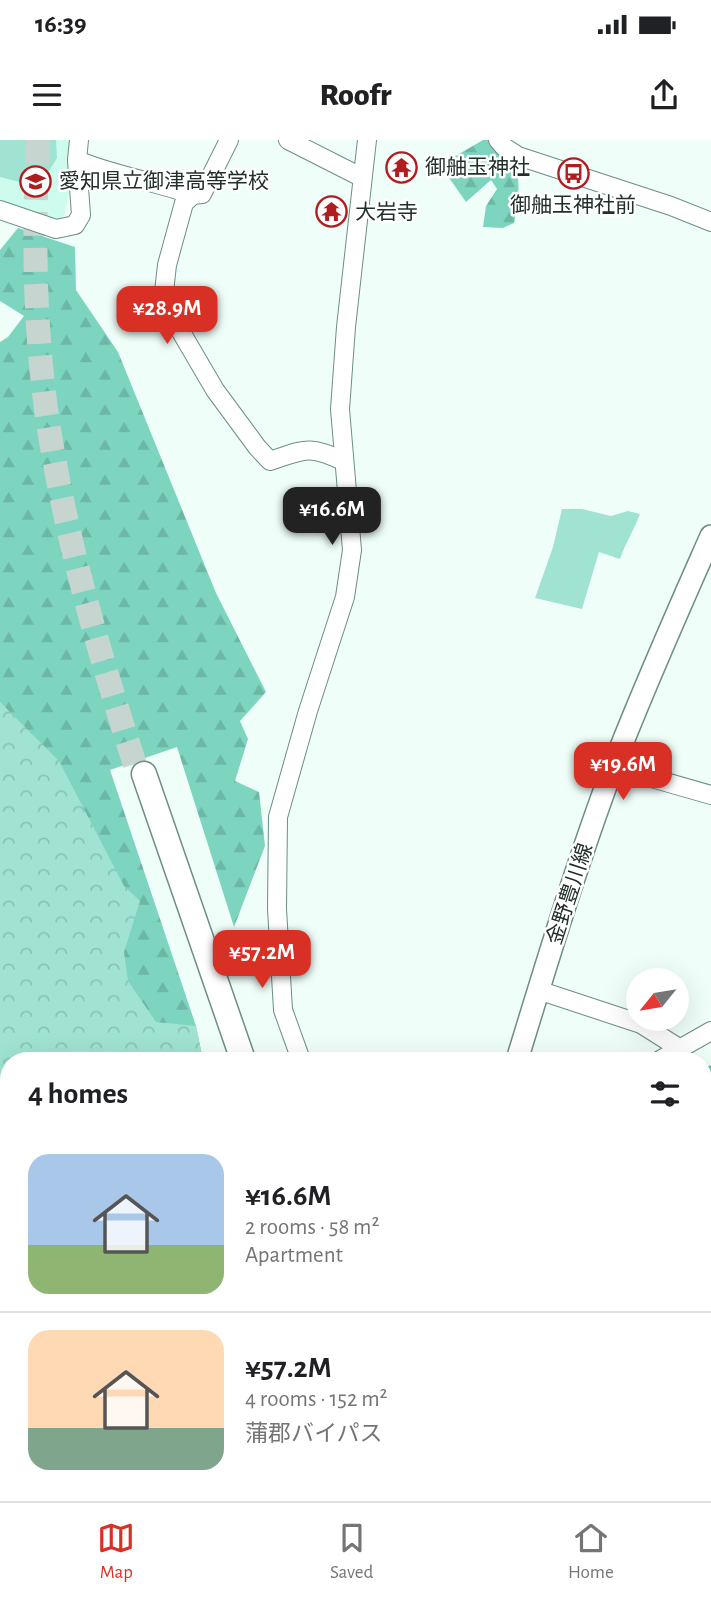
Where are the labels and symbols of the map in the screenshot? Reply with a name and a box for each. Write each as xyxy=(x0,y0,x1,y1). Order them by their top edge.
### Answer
temple icon: 御舳玉神社 xyxy=(385,150,419,184)
place label: 御舳玉神社 xyxy=(425,156,530,178)
bus stop icon: 御舳玉神社前 xyxy=(556,156,590,190)
school or university icon: 愛知県立御津高等学校 xyxy=(19,164,53,198)
place label: 愛知県立御津高等学校 xyxy=(59,170,269,192)
place label: 御舳玉神社前 xyxy=(510,194,636,216)
temple icon: 大岩寺 xyxy=(315,195,349,229)
place label: 大岩寺 xyxy=(355,201,418,223)
pin: ¥28.9M xyxy=(110,286,224,346)
pin: ¥16.6M xyxy=(275,488,389,547)
pin: ¥19.6M xyxy=(566,742,680,802)
street label: 金野豊川線 xyxy=(543,841,596,947)
pin: ¥57.2M xyxy=(205,930,319,990)
north arrow xyxy=(626,968,690,1031)

